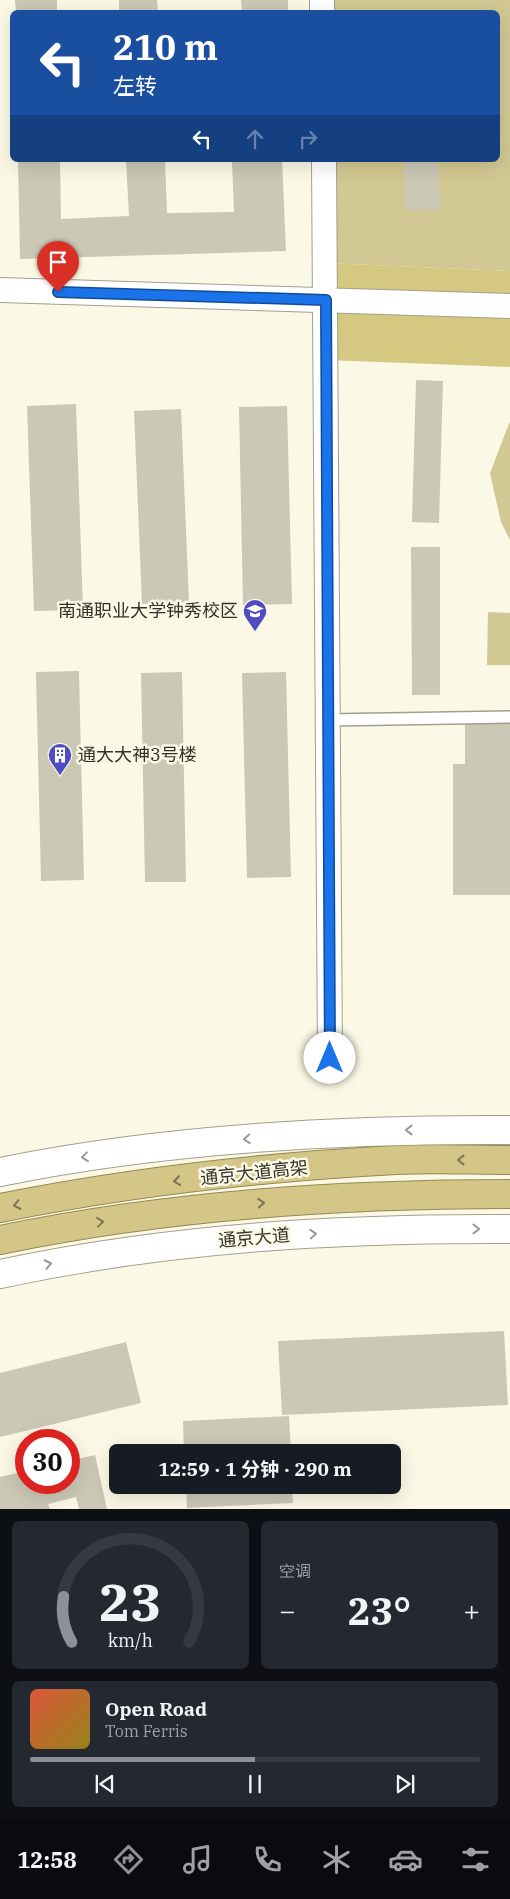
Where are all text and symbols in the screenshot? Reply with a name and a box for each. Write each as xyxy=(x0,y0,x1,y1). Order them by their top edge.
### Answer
text: 210 m xyxy=(113,24,218,70)
icon: left xyxy=(30,30,95,95)
text: 左转 xyxy=(113,71,157,100)
icon: left xyxy=(188,125,216,153)
icon: ahead xyxy=(241,125,269,153)
icon: right xyxy=(294,125,322,153)
pin xyxy=(37,241,79,292)
icon: arrive xyxy=(44,248,72,276)
school or university icon: 南通职业大学钟秀校区 xyxy=(242,598,268,632)
place label: 南通职业大学钟秀校区 xyxy=(58,599,238,622)
building icon: 通大大神3号楼 xyxy=(47,742,73,776)
place label: 通大大神3号楼 xyxy=(78,743,197,766)
position arrow xyxy=(303,1031,355,1083)
one-way arrow xyxy=(405,1125,412,1135)
one-way arrow xyxy=(242,1134,250,1145)
one-way arrow xyxy=(81,1151,89,1162)
street label: 通京大道高架 xyxy=(199,1155,309,1190)
one-way arrow xyxy=(457,1155,465,1165)
one-way arrow xyxy=(173,1175,181,1186)
one-way arrow xyxy=(257,1198,265,1209)
one-way arrow xyxy=(12,1199,21,1210)
one-way arrow xyxy=(96,1217,104,1228)
street label: 通京大道 xyxy=(217,1223,291,1252)
one-way arrow xyxy=(472,1224,480,1234)
one-way arrow xyxy=(309,1228,317,1239)
one-way arrow xyxy=(43,1259,52,1270)
speed limit sign: 30 xyxy=(15,1429,80,1494)
text: 12:59 · 1 分钟 · 290 m xyxy=(158,1457,352,1481)
text: 空调 xyxy=(279,1561,311,1581)
text: 23 xyxy=(99,1568,162,1635)
text: 23° xyxy=(348,1586,411,1635)
text: − xyxy=(279,1592,296,1629)
text: + xyxy=(463,1592,480,1629)
text: km/h xyxy=(108,1629,153,1652)
text: Open Road xyxy=(105,1697,207,1721)
text: Tom Ferris xyxy=(105,1721,188,1741)
icon: previous xyxy=(91,1770,119,1798)
icon: pause xyxy=(241,1770,269,1798)
icon: next xyxy=(391,1770,419,1798)
icon: directions xyxy=(111,1842,146,1877)
icon: music xyxy=(180,1842,215,1877)
icon: phone xyxy=(250,1842,285,1877)
icon: climate xyxy=(319,1842,354,1877)
icon: car xyxy=(388,1842,423,1877)
icon: filters xyxy=(458,1842,493,1877)
text: 12:58 xyxy=(17,1845,77,1874)

